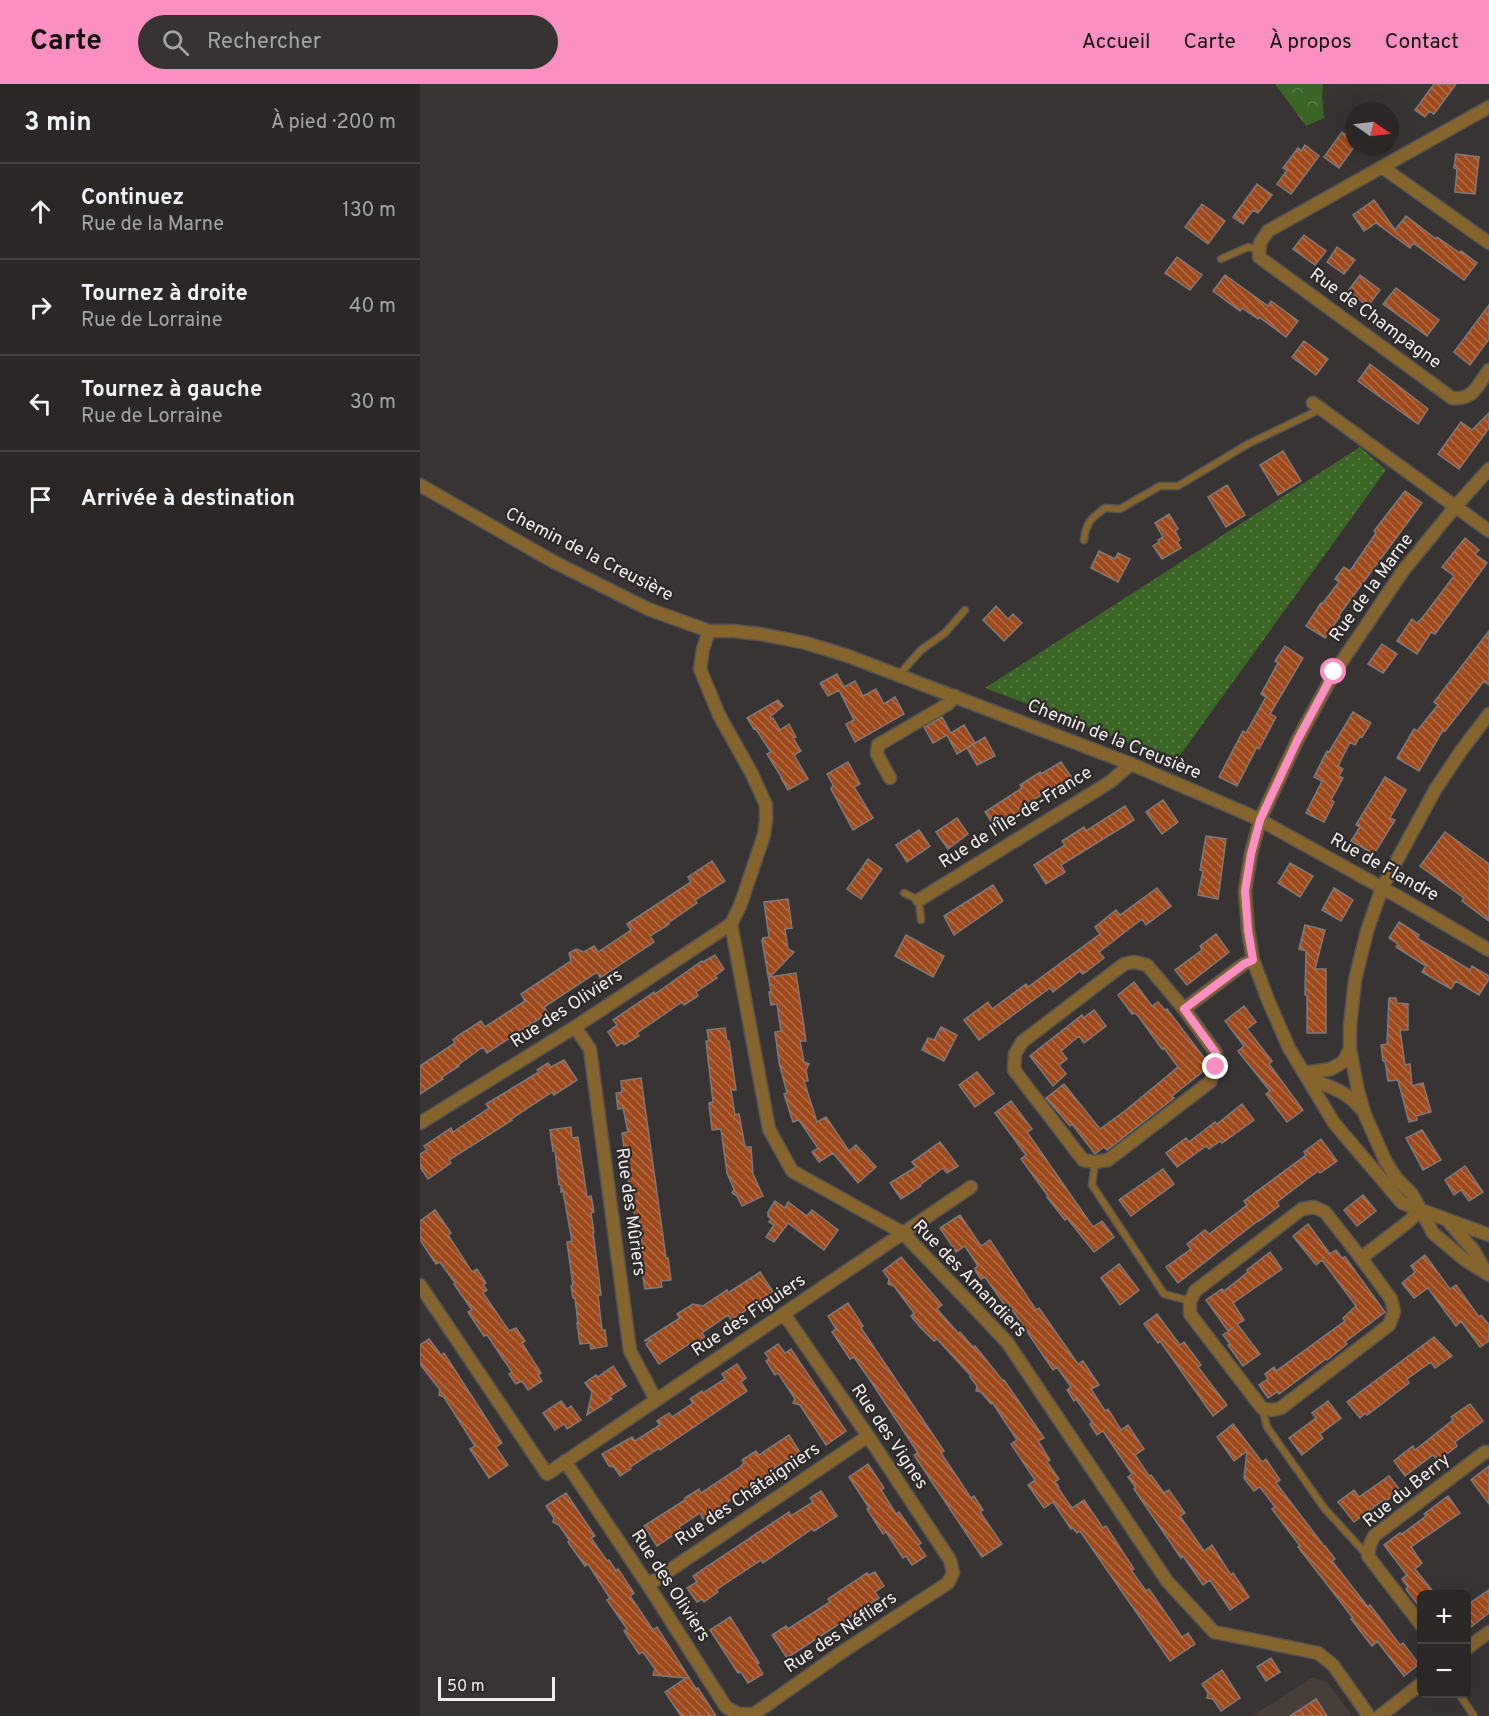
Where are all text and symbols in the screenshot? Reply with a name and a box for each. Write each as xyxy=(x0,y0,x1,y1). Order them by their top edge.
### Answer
search box xyxy=(138,15,558,69)
text: Carte xyxy=(30,24,102,60)
icon: search xyxy=(159,26,192,59)
text: Rechercher xyxy=(207,29,321,56)
text: Accueil xyxy=(1082,29,1151,56)
text: Carte xyxy=(1184,29,1236,56)
text: À propos xyxy=(1269,29,1352,56)
text: Contact xyxy=(1385,29,1459,56)
north arrow xyxy=(1345,102,1399,156)
text: 3 min xyxy=(24,107,92,140)
text: À pied · 200 m xyxy=(271,110,396,136)
text: Continuez xyxy=(81,185,184,212)
icon: ahead xyxy=(24,195,57,228)
text: 130 m xyxy=(342,198,396,224)
text: Rue de la Marne xyxy=(81,212,224,238)
street label: Rue de Champagne xyxy=(1305,263,1445,375)
text: Tournez à droite xyxy=(81,281,248,308)
icon: right xyxy=(24,291,57,324)
text: 40 m xyxy=(349,294,396,320)
text: Rue de Lorraine xyxy=(81,308,223,334)
text: Tournez à gauche xyxy=(81,377,262,404)
icon: left xyxy=(24,387,57,420)
text: 30 m xyxy=(350,390,396,416)
text: Rue de Lorraine xyxy=(81,404,223,430)
icon: arrive xyxy=(24,483,57,516)
text: Arrivée à destination xyxy=(81,486,295,513)
street label: Chemin de la Creusière xyxy=(501,503,677,607)
street label: Rue de la Marne xyxy=(1325,529,1419,647)
route start xyxy=(1320,658,1346,684)
street label: Chemin de la Creusière xyxy=(1024,695,1204,785)
street label: Rue de l'Île-de-France xyxy=(934,760,1097,875)
street label: Rue de Flandre xyxy=(1326,829,1442,907)
street label: Rue des Oliviers xyxy=(507,964,627,1054)
route end xyxy=(1202,1053,1228,1079)
street label: Rue des Mûriers xyxy=(610,1146,650,1278)
street label: Rue des Amandiers xyxy=(907,1215,1031,1343)
street label: Rue des Figuiers xyxy=(688,1269,810,1363)
street label: Rue des Vignes xyxy=(845,1380,933,1494)
street label: Rue des Châtaigniers xyxy=(671,1438,825,1552)
street label: Rue du Berry xyxy=(1359,1449,1455,1533)
street label: Rue des Oliviers xyxy=(625,1526,715,1646)
street label: Rue des Néfliers xyxy=(780,1587,902,1679)
map controls xyxy=(1417,1590,1471,1698)
button: + xyxy=(1417,1590,1471,1644)
button: − xyxy=(1417,1644,1471,1698)
scale bar xyxy=(438,1674,555,1702)
text: 50 m xyxy=(447,1677,485,1697)

